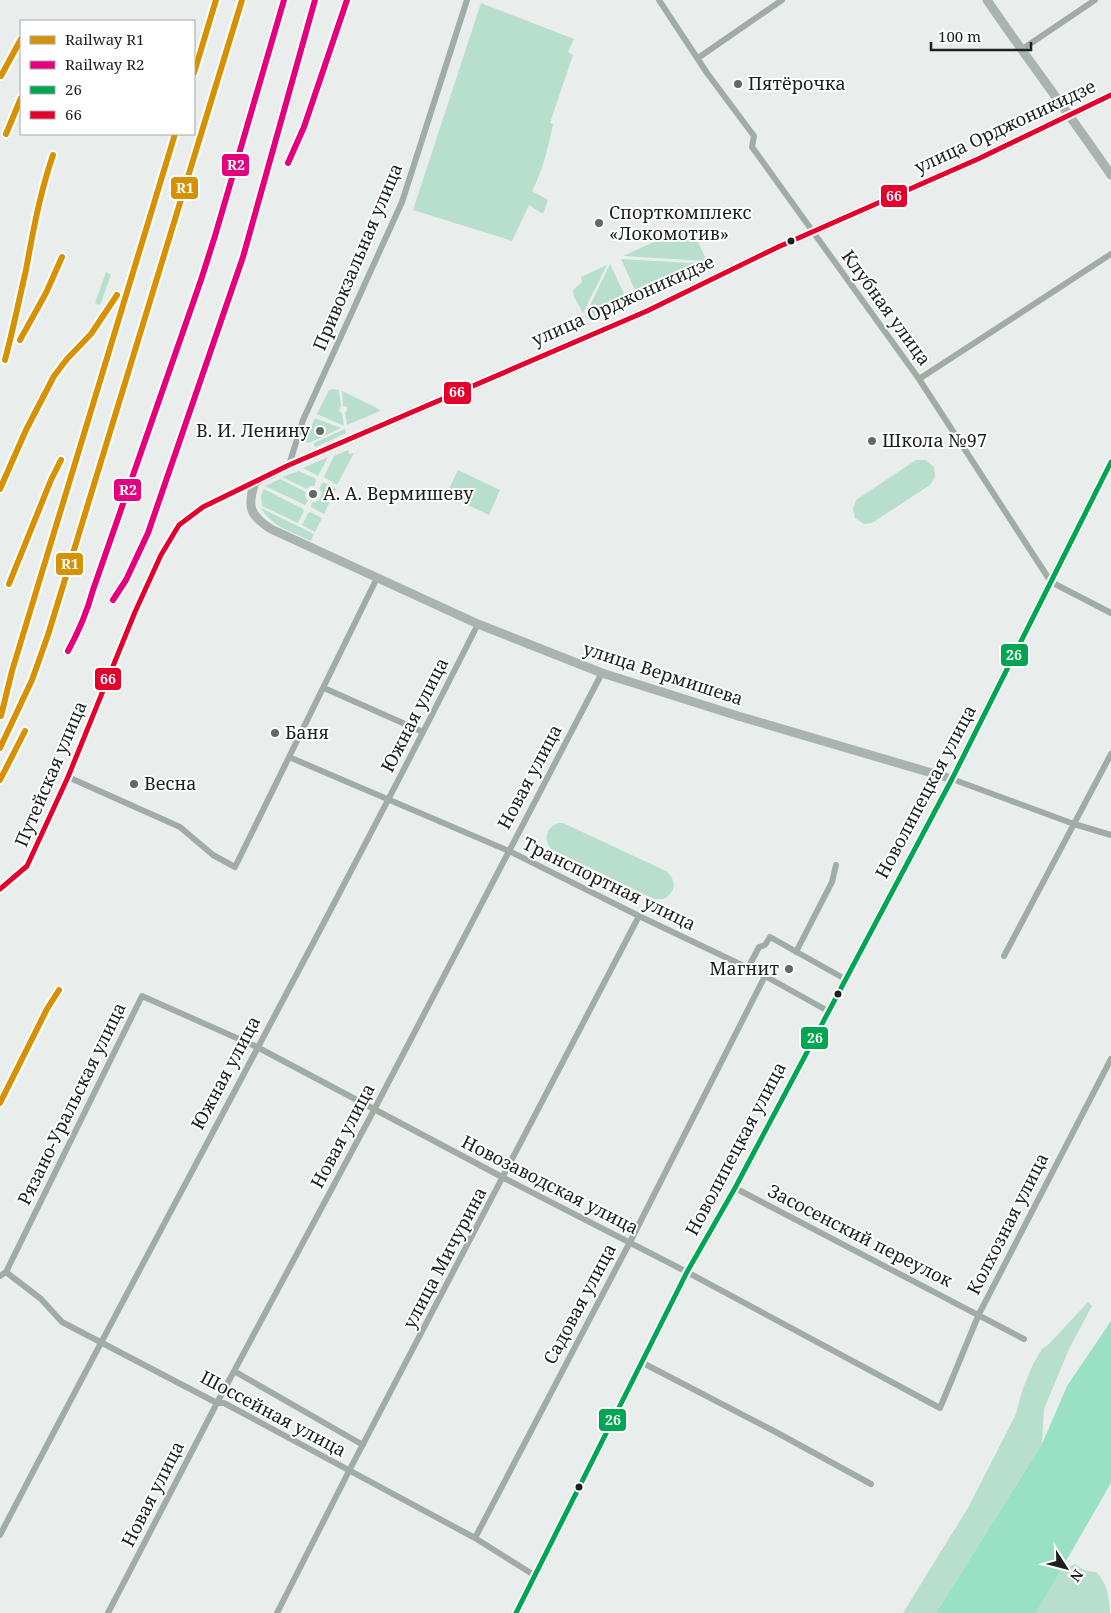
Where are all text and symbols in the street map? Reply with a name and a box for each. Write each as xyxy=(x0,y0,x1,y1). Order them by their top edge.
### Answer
legend xyxy=(20,20,195,135)
scale bar xyxy=(931,20,1031,52)
text: 100 m xyxy=(938,26,981,46)
text: Railway R1 xyxy=(65,29,144,49)
text: Railway R2 xyxy=(65,54,144,74)
place label: Пятёрочка xyxy=(748,71,846,95)
street label: улица Орджоникидзе xyxy=(910,74,1099,179)
marker: Пятёрочка xyxy=(732,78,744,90)
text: 26 xyxy=(65,79,82,99)
text: 66 xyxy=(65,104,82,124)
line badge: R2 xyxy=(221,153,250,177)
text: R2 xyxy=(227,155,245,174)
street label: Привокзальная улица xyxy=(307,159,407,354)
line badge: R1 xyxy=(170,176,199,200)
text: R1 xyxy=(176,178,194,197)
line badge: 66 xyxy=(880,184,908,208)
text: 66 xyxy=(886,186,902,205)
place label: Спорткомплекс «Локомотив» xyxy=(609,200,751,245)
marker: Спорткомплекс «Локомотив» xyxy=(593,217,605,229)
unlabelled marker xyxy=(786,236,796,246)
street label: Клубная улица xyxy=(837,245,937,370)
street label: улица Орджоникидзе xyxy=(528,249,718,351)
line badge: 66 xyxy=(443,381,472,405)
text: 66 xyxy=(449,382,465,401)
place label: В. И. Ленину xyxy=(196,418,311,442)
marker: В. И. Ленину xyxy=(314,425,326,437)
place label: Школа №97 xyxy=(882,428,987,452)
marker: Школа №97 xyxy=(866,435,878,447)
line badge: R2 xyxy=(113,478,142,502)
text: R2 xyxy=(119,480,137,499)
place label: А. А. Вермишеву xyxy=(323,481,474,505)
marker: А. А. Вермишеву xyxy=(307,488,319,500)
line badge: R1 xyxy=(55,552,84,576)
text: R1 xyxy=(61,554,79,573)
street label: улица Вермишева xyxy=(580,636,746,710)
line badge: 26 xyxy=(1000,643,1029,667)
text: 26 xyxy=(1006,645,1022,664)
street label: Южная улица xyxy=(375,653,453,776)
line badge: 66 xyxy=(94,667,122,691)
text: 66 xyxy=(100,669,116,688)
street label: Путейская улица xyxy=(9,697,92,850)
street label: Новолипецкая улица xyxy=(869,701,981,882)
place label: Баня xyxy=(285,720,329,744)
street label: Новая улица xyxy=(491,720,567,833)
marker: Баня xyxy=(269,727,281,739)
place label: Весна xyxy=(144,771,197,795)
marker: Весна xyxy=(128,778,140,790)
street label: Транспортная улица xyxy=(519,831,700,936)
place label: Магнит xyxy=(709,956,779,980)
marker: Магнит xyxy=(783,963,795,975)
unlabelled marker xyxy=(833,989,843,999)
street label: Рязано-Уральская улица xyxy=(12,998,131,1209)
street label: Южная улица xyxy=(185,1011,265,1134)
line badge: 26 xyxy=(800,1026,829,1050)
text: 26 xyxy=(807,1028,823,1047)
street label: Новолипецкая улица xyxy=(679,1058,791,1239)
street label: Новая улица xyxy=(304,1079,380,1192)
street label: Новозаводская улица xyxy=(458,1129,643,1239)
street label: Колхозная улица xyxy=(961,1148,1053,1299)
street label: Засосенский переулок xyxy=(764,1178,957,1292)
street label: улица Мичурина xyxy=(397,1183,492,1333)
street label: Садовая улица xyxy=(537,1239,621,1368)
street label: Шоссейная улица xyxy=(196,1364,351,1462)
line badge: 26 xyxy=(598,1408,627,1432)
text: 26 xyxy=(605,1410,621,1429)
street label: Новая улица xyxy=(115,1437,189,1550)
unlabelled marker xyxy=(574,1482,584,1492)
north arrow xyxy=(1041,1543,1091,1593)
text: N xyxy=(1066,1566,1088,1586)

